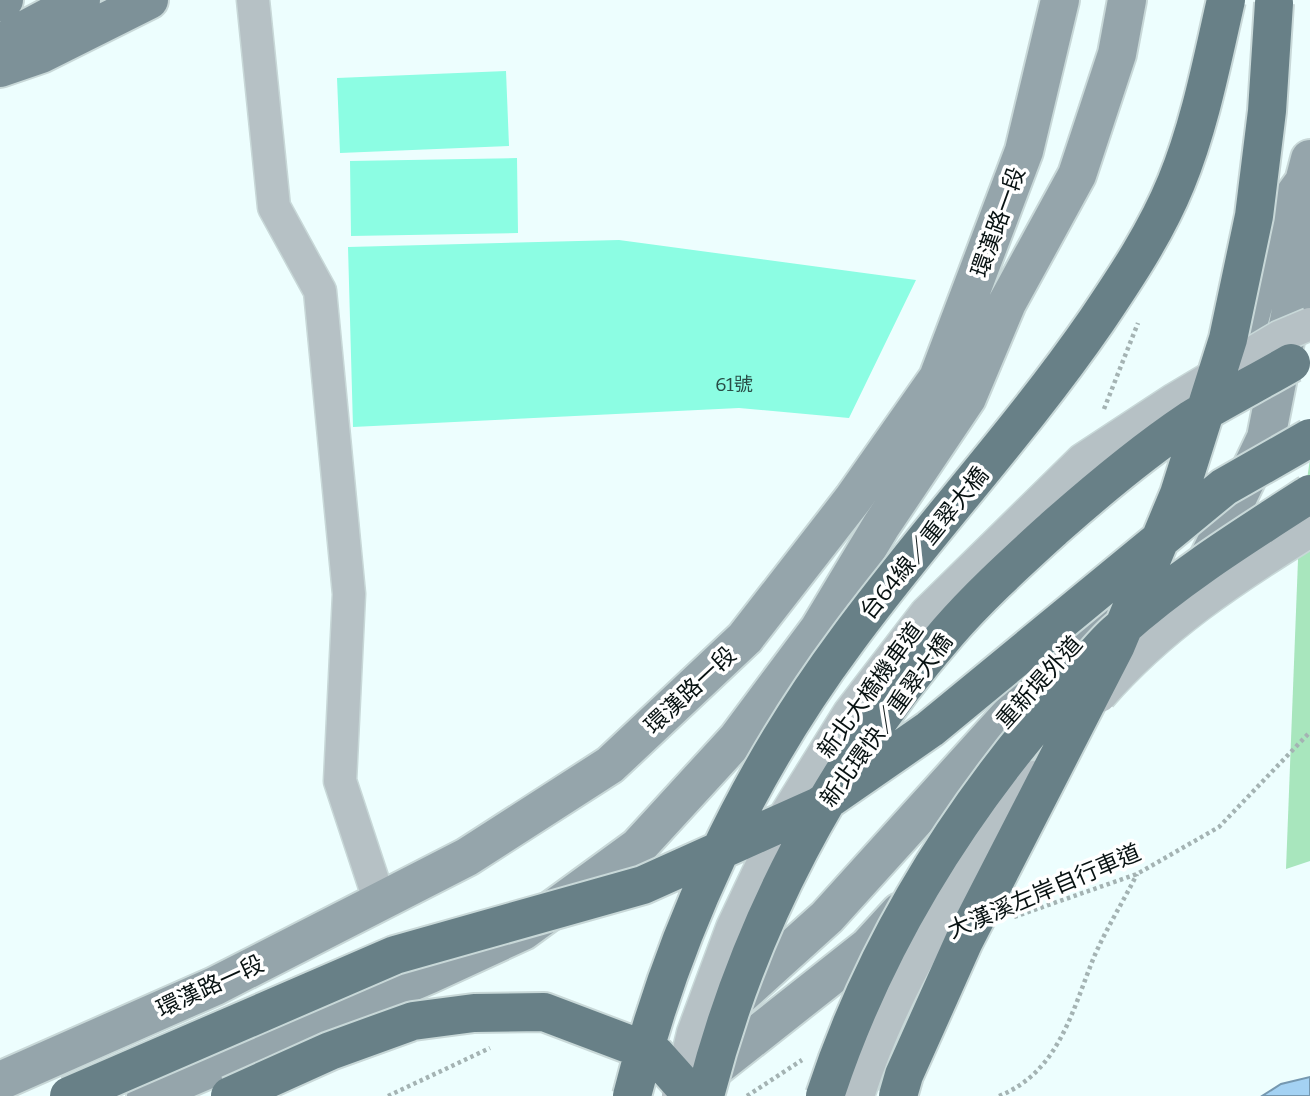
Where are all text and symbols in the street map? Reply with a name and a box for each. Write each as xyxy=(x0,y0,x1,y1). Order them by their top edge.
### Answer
street label: 環漢路一段 xyxy=(965,163,1031,281)
house number: 61號 xyxy=(715,373,753,396)
street label: 台64線／重翠大橋 xyxy=(854,461,994,625)
street label: 新北大橋機車道 xyxy=(811,617,929,763)
street label: 新北環快／重翠大橋 xyxy=(814,628,958,812)
street label: 重新堤外道 xyxy=(990,630,1088,734)
street label: 環漢路一段 xyxy=(638,641,742,739)
street label: 大漢溪左岸自行車道 xyxy=(943,838,1145,944)
street label: 環漢路一段 xyxy=(152,949,268,1023)

